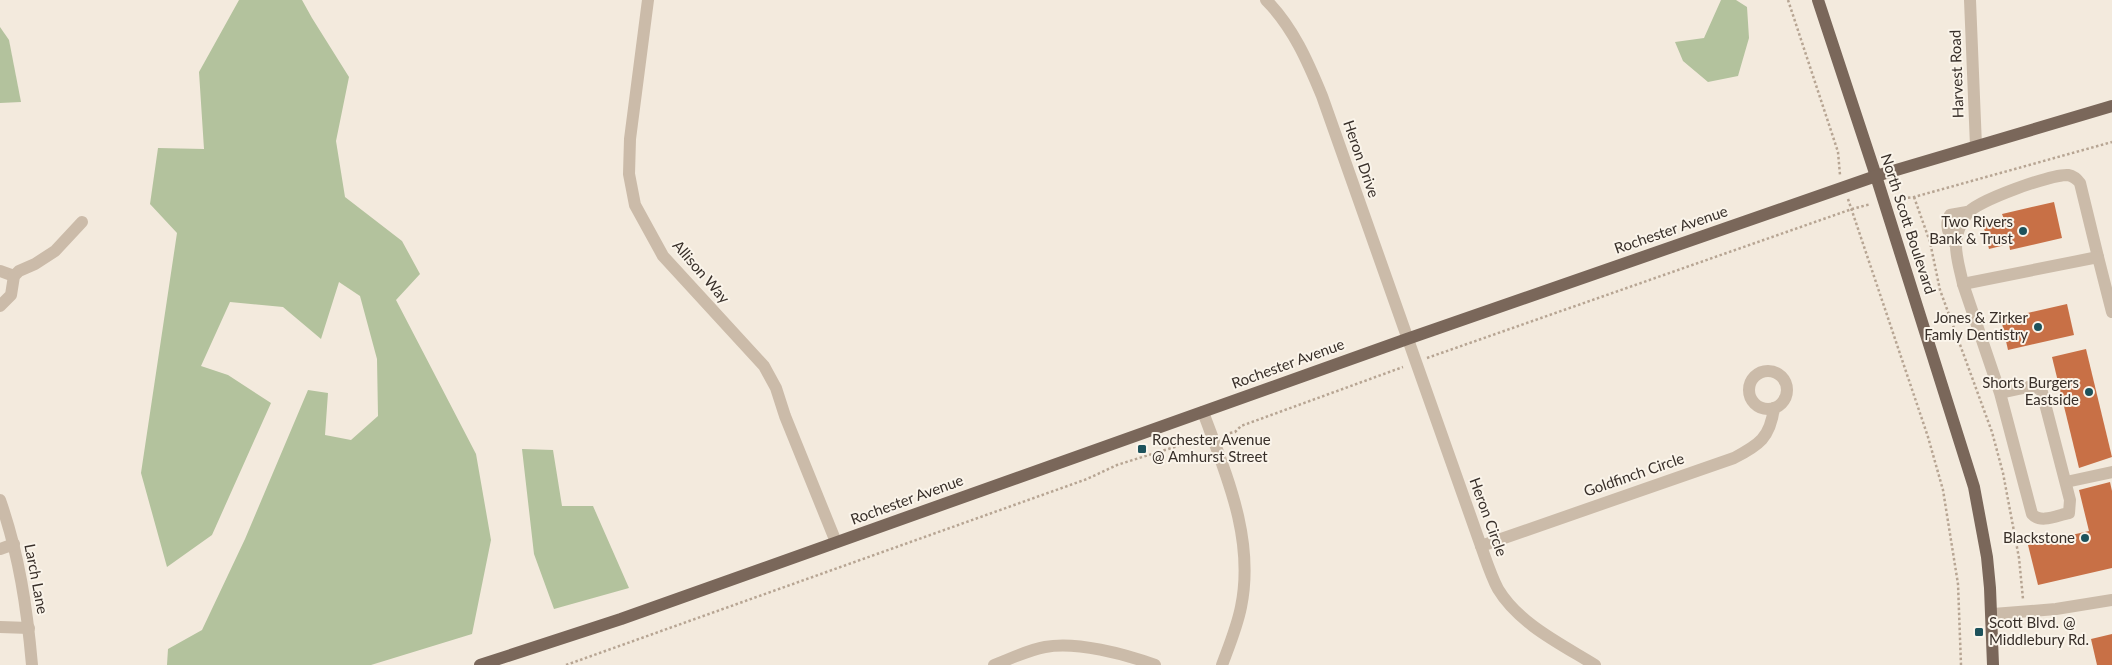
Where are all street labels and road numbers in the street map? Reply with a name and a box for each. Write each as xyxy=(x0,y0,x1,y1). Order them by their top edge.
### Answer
street label: Harvest Road xyxy=(1945,29,1967,119)
street label: Heron Drive xyxy=(1340,118,1384,200)
street label: North Scott Boulevard xyxy=(1878,151,1940,296)
street label: Rochester Avenue xyxy=(1612,201,1730,257)
street label: Allison Way xyxy=(670,236,734,307)
street label: Rochester Avenue xyxy=(1229,334,1347,392)
street label: Goldfinch Circle xyxy=(1581,448,1686,500)
street label: Rochester Avenue xyxy=(848,470,966,528)
street label: Heron Circle xyxy=(1466,475,1512,559)
street label: Larch Lane xyxy=(21,542,53,616)

